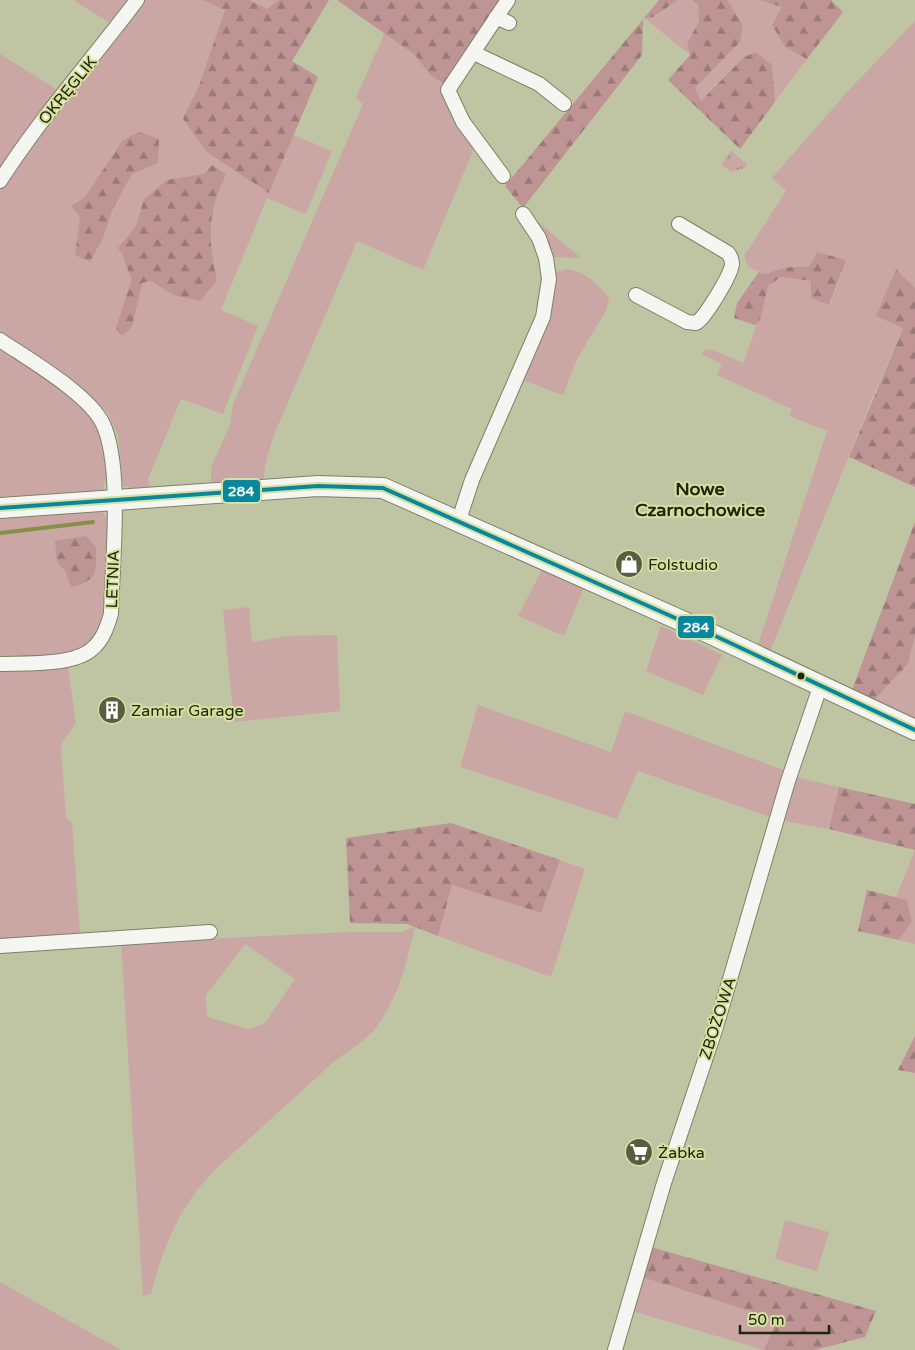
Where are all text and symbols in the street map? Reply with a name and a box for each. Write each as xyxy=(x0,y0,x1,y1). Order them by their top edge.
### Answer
street label: OKRĘGLIK xyxy=(34,52,101,129)
district label: Nowe Czarnochowice xyxy=(635,478,765,521)
line badge: 284 xyxy=(222,479,261,503)
text: 284 xyxy=(228,483,254,500)
street label: LETNIA xyxy=(102,549,124,609)
shop icon: Folstudio xyxy=(614,549,644,579)
place label: Folstudio xyxy=(648,555,718,575)
line badge: 284 xyxy=(677,615,715,639)
text: 284 xyxy=(683,619,709,636)
unlabelled marker xyxy=(796,671,806,681)
building icon: Zamiar Garage xyxy=(97,695,127,725)
place label: Zamiar Garage xyxy=(131,701,244,721)
street label: ZBOŻOWA xyxy=(695,974,741,1062)
supermarket icon: Żabka xyxy=(624,1137,654,1167)
place label: Żabka xyxy=(658,1143,705,1163)
scale bar xyxy=(740,1302,829,1334)
text: 50 m xyxy=(748,1311,785,1329)

